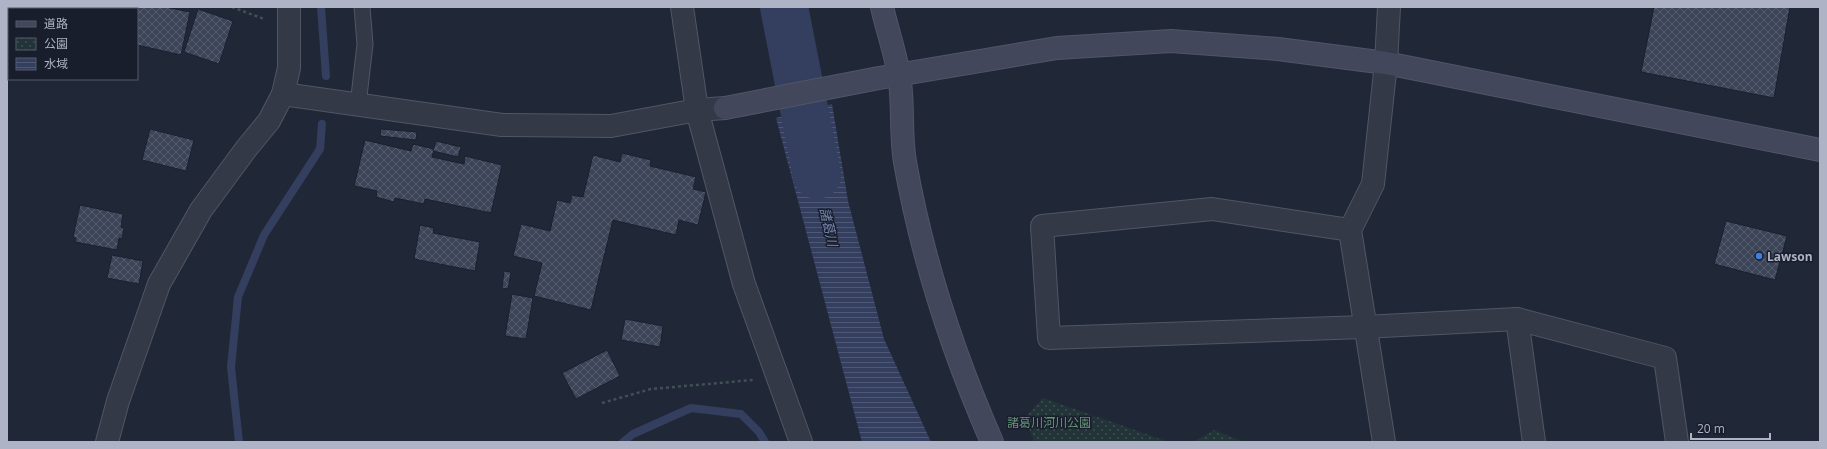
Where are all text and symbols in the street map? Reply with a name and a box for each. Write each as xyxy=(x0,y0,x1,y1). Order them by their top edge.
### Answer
legend xyxy=(8,8,138,80)
text: 道路 xyxy=(44,15,68,32)
text: 公園 xyxy=(44,35,68,52)
text: 水域 xyxy=(44,55,68,72)
water label: 諸葛川 xyxy=(816,206,843,250)
place label: Lawson xyxy=(1767,248,1813,265)
marker: Lawson xyxy=(1754,251,1764,261)
park label: 諸葛川河川公園 xyxy=(1007,414,1091,431)
scale bar xyxy=(1691,415,1770,441)
text: 20 m xyxy=(1697,420,1725,437)

